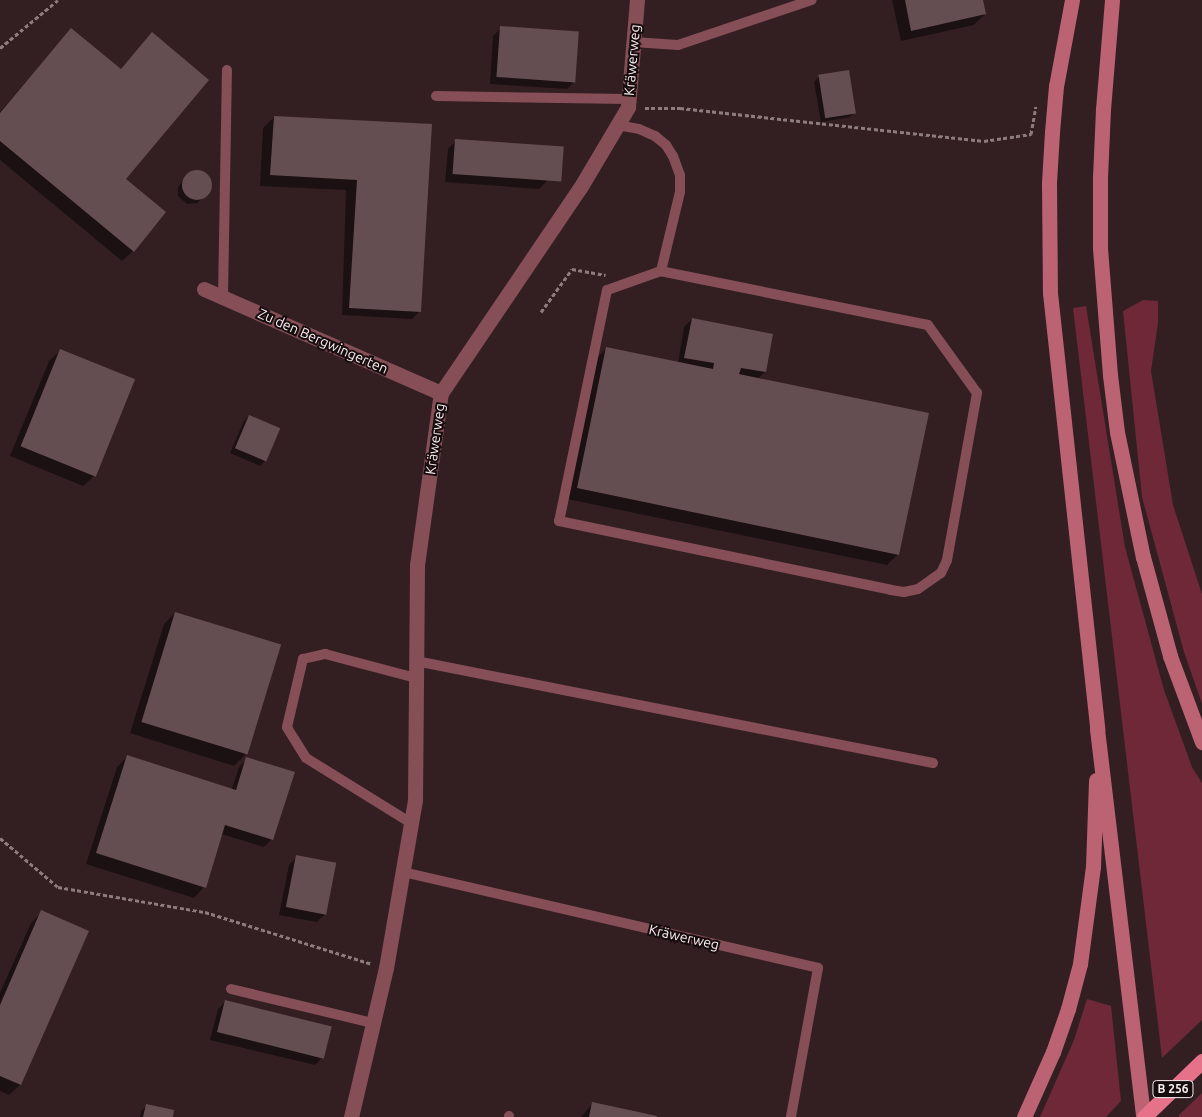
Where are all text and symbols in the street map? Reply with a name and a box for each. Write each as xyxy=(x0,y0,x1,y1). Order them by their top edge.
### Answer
street label: Kräwerweg xyxy=(621,24,643,96)
street label: Zu den Bergwingerten xyxy=(255,305,391,377)
street label: Kräwerweg xyxy=(422,402,448,476)
street label: Kräwerweg xyxy=(647,921,721,953)
road number: B 256 xyxy=(1152,1080,1194,1098)

